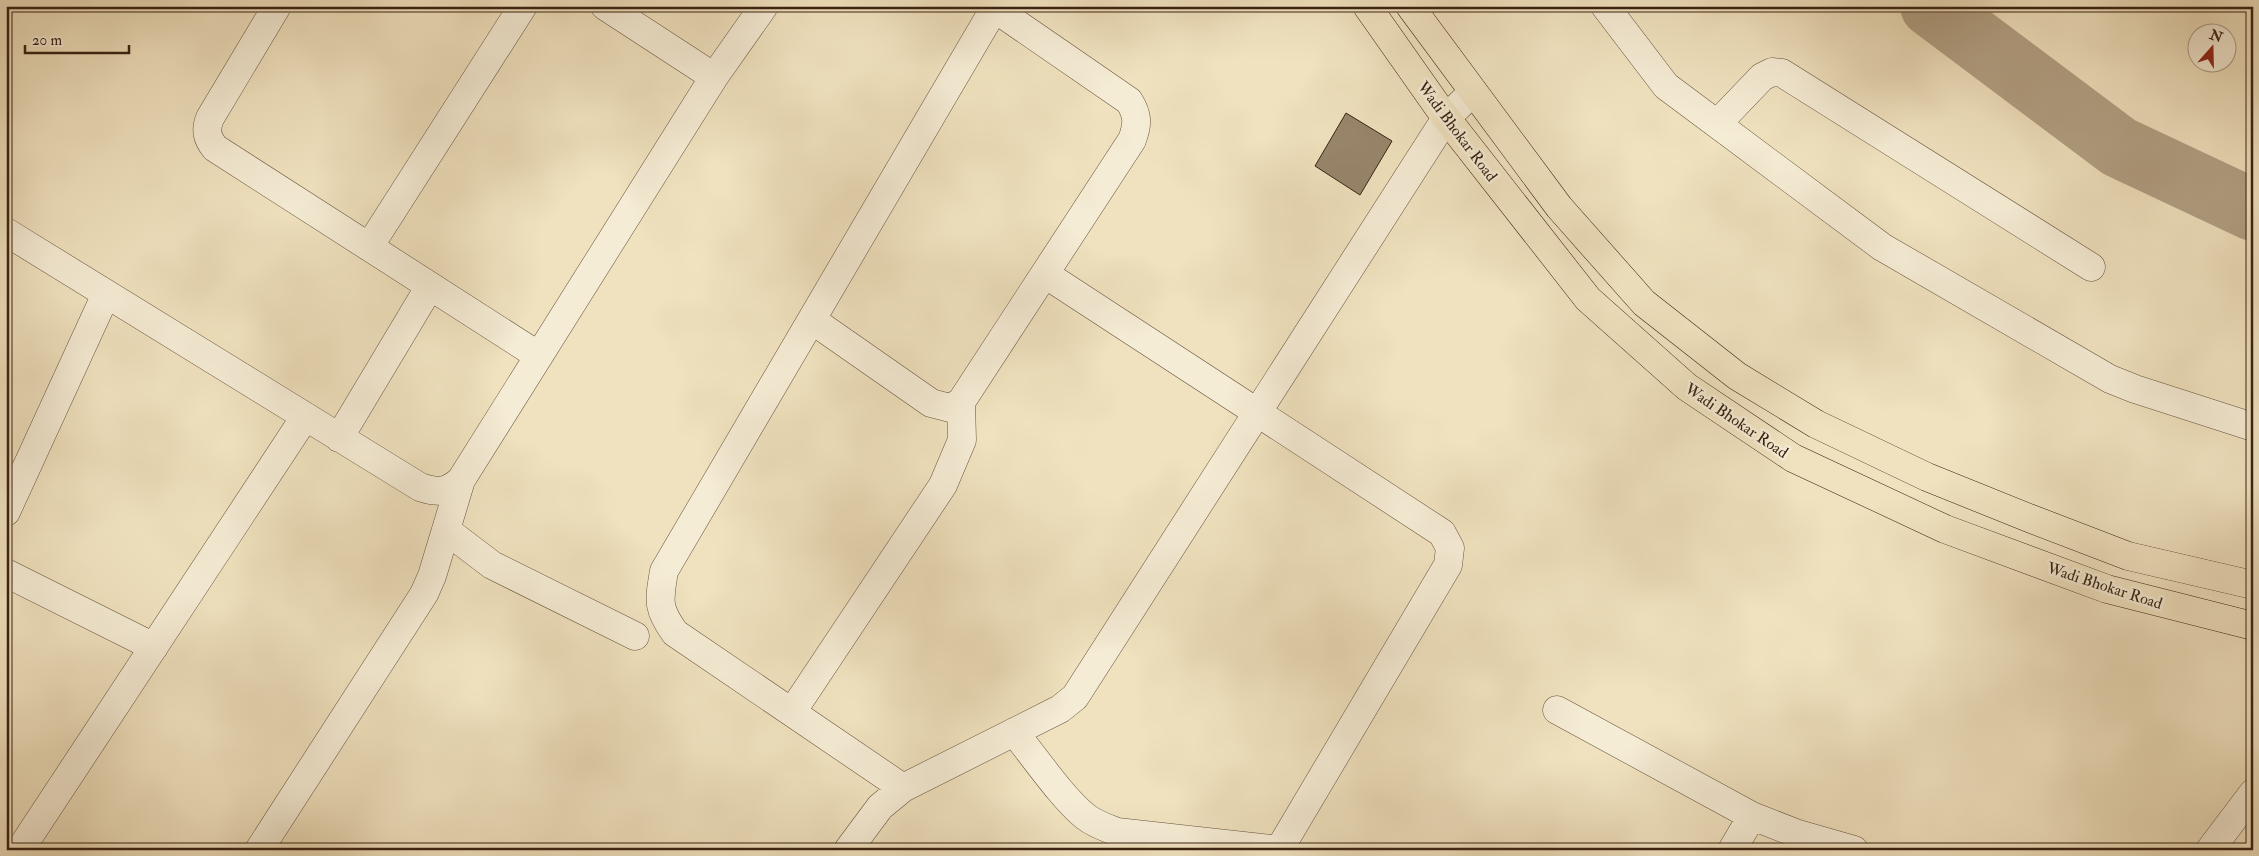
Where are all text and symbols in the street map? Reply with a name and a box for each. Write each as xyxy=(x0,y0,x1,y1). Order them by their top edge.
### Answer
scale bar xyxy=(25,22,129,54)
north arrow xyxy=(2186,22,2236,72)
text: N xyxy=(2207,26,2226,47)
text: 20 m xyxy=(32,31,62,50)
street label: Wadi Bhokar Road xyxy=(1412,77,1501,186)
street label: Wadi Bhokar Road xyxy=(1680,378,1792,463)
street label: Wadi Bhokar Road xyxy=(2043,558,2165,614)

